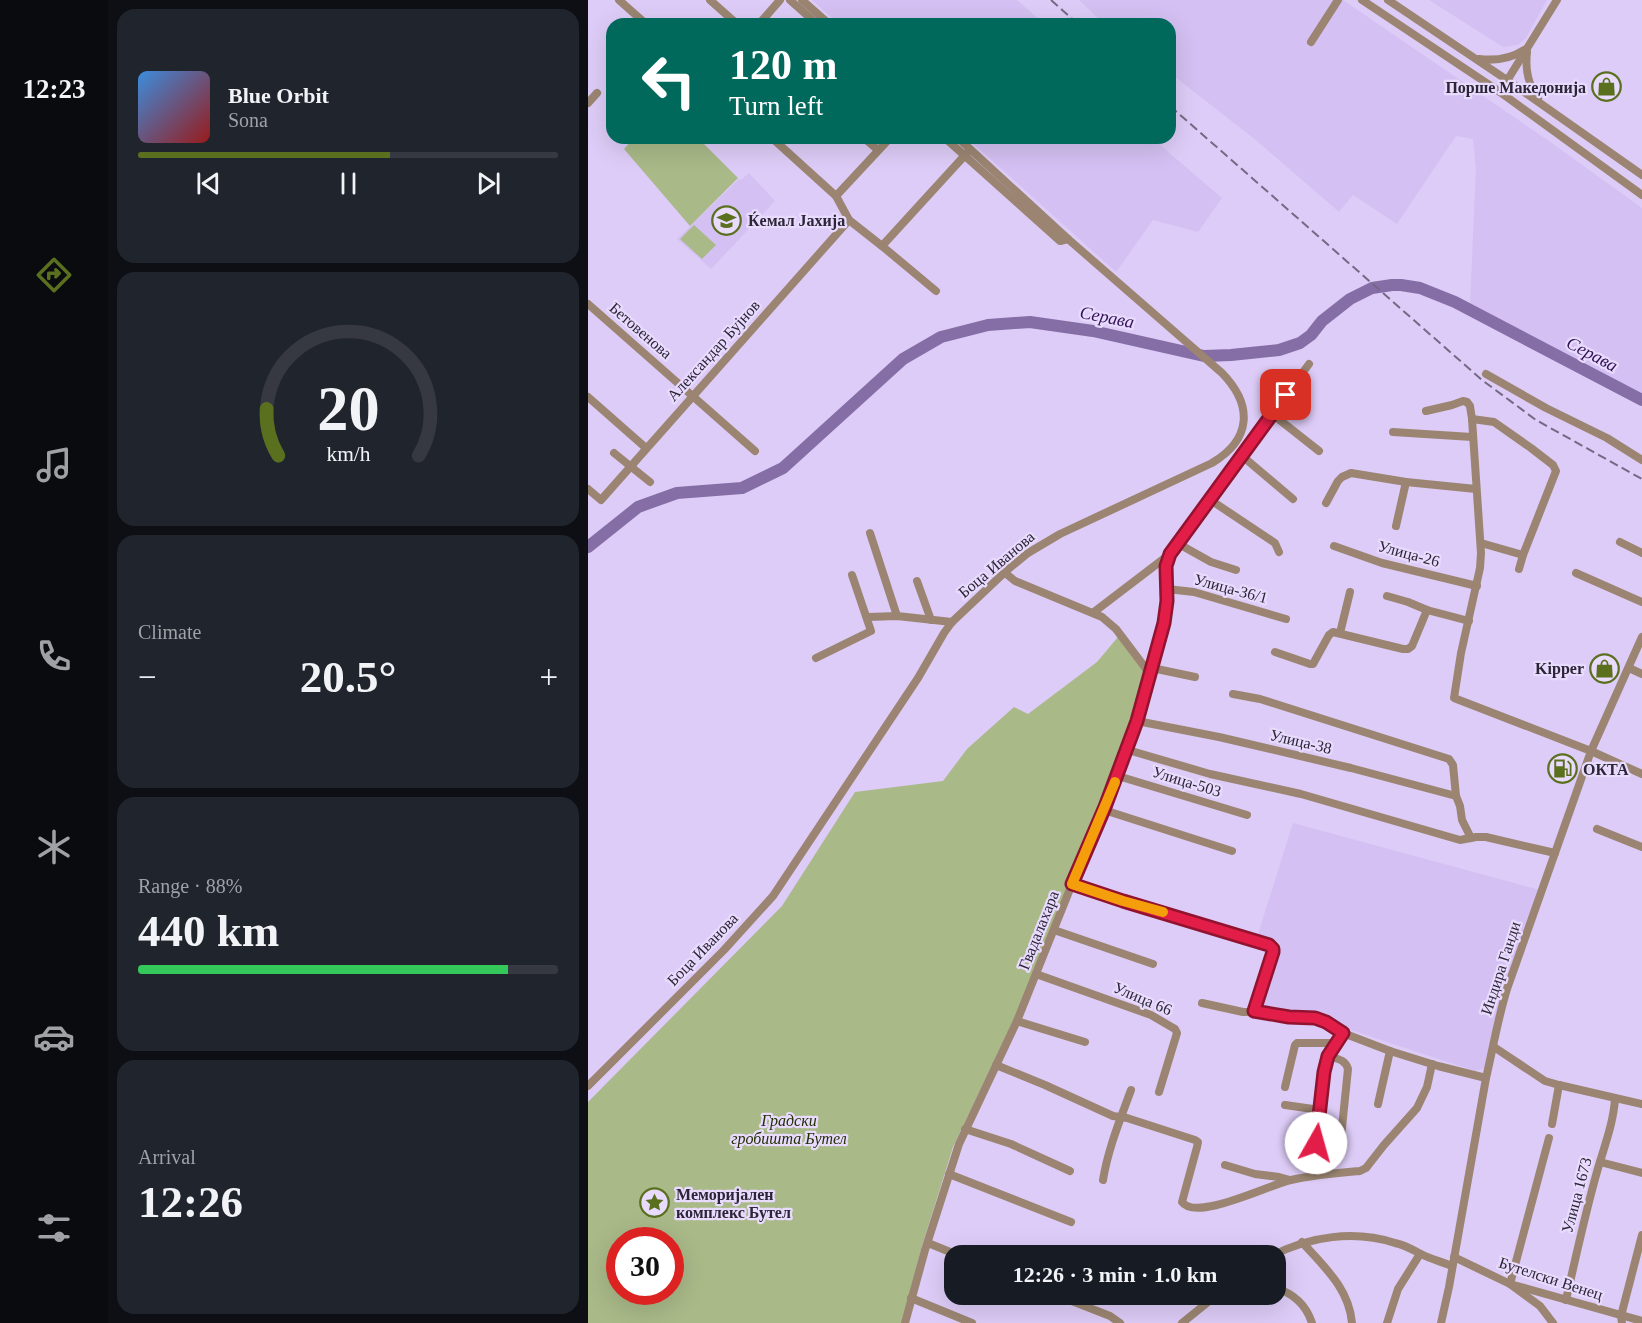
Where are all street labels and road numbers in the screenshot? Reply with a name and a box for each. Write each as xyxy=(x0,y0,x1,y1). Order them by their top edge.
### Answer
street label: Александар Бујнов xyxy=(664,296,764,405)
street label: Бетовенова xyxy=(606,299,675,362)
street label: Боца Иванова xyxy=(955,528,1038,602)
street label: Улица-26 xyxy=(1376,537,1442,571)
street label: Улица-36/1 xyxy=(1192,571,1270,607)
street label: Улица-38 xyxy=(1268,726,1334,758)
street label: Улица-503 xyxy=(1150,763,1223,801)
street label: Гвадалахара xyxy=(1015,888,1063,972)
street label: Боца Иванова xyxy=(664,910,742,990)
street label: Индира Ганди xyxy=(1477,919,1525,1017)
street label: Улица 66 xyxy=(1111,979,1175,1019)
street label: Улица 1673 xyxy=(1558,1155,1596,1235)
street label: Бутелски Венец xyxy=(1496,1254,1605,1304)

